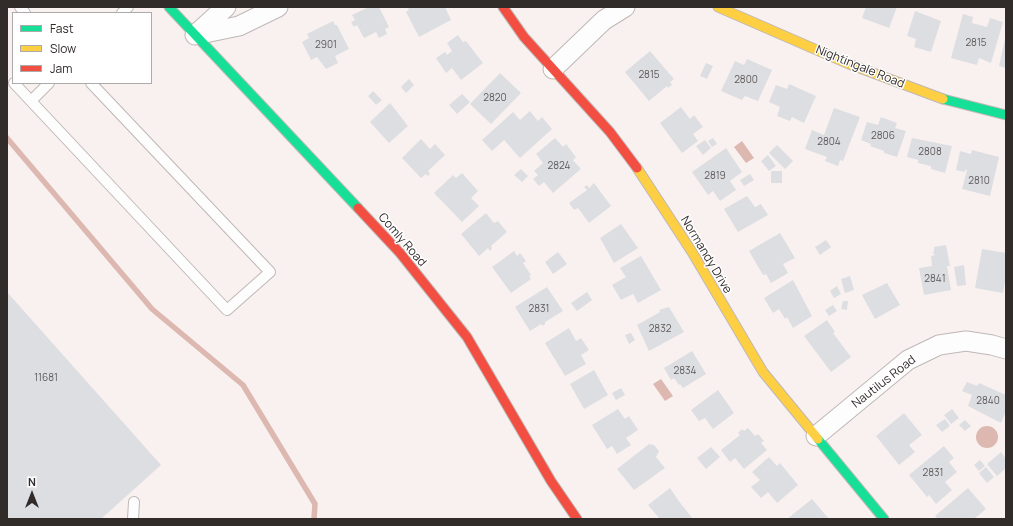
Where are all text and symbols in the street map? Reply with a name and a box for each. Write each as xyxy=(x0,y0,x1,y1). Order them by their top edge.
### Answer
legend xyxy=(12,12,152,84)
text: Fast xyxy=(50,20,74,37)
house number: 2815 xyxy=(965,37,987,49)
house number: 2901 xyxy=(315,39,337,51)
text: Slow xyxy=(50,40,76,57)
street label: Nightingale Road xyxy=(814,43,906,91)
text: Jam xyxy=(50,60,72,77)
house number: 2815 xyxy=(638,69,660,81)
house number: 2800 xyxy=(734,74,758,86)
house number: 2820 xyxy=(483,92,507,104)
house number: 2806 xyxy=(871,130,895,142)
house number: 2804 xyxy=(817,136,841,148)
house number: 2808 xyxy=(918,146,942,158)
house number: 2824 xyxy=(548,160,570,172)
house number: 2819 xyxy=(704,170,726,182)
house number: 2810 xyxy=(968,175,990,187)
street label: Comly Road xyxy=(375,210,429,270)
street label: Normandy Drive xyxy=(677,214,735,296)
house number: 2841 xyxy=(924,273,946,285)
house number: 2831 xyxy=(529,303,549,315)
house number: 2832 xyxy=(649,323,671,335)
street label: Nautilus Road xyxy=(849,353,919,411)
house number: 2834 xyxy=(674,365,696,377)
house number: 11681 xyxy=(34,372,58,384)
house number: 2840 xyxy=(976,395,1000,407)
house number: 2831 xyxy=(923,467,943,479)
north arrow xyxy=(12,474,52,514)
text: N xyxy=(28,474,36,489)

